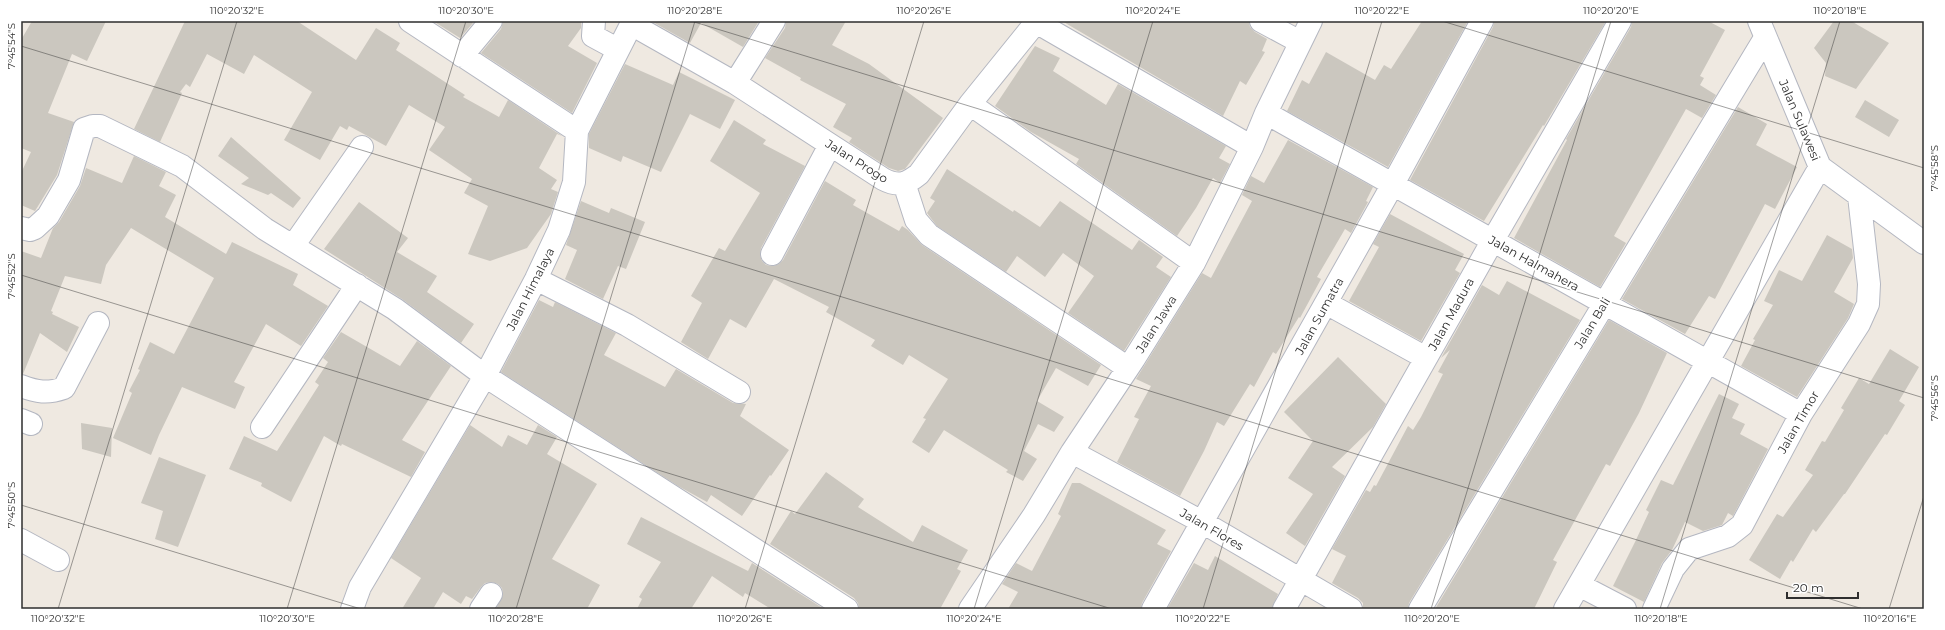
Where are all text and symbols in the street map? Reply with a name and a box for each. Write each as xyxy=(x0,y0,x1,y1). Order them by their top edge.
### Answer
text: 110°20'32"E xyxy=(210,4,265,17)
text: 110°20'30"E xyxy=(438,4,494,17)
text: 110°20'28"E xyxy=(667,4,723,17)
text: 110°20'26"E xyxy=(896,4,952,17)
text: 110°20'24"E xyxy=(1125,4,1181,17)
text: 110°20'22"E xyxy=(1355,4,1410,17)
text: 110°20'20"E xyxy=(1583,4,1639,17)
text: 110°20'18"E xyxy=(1813,4,1867,17)
text: 7°45'54"S xyxy=(5,23,18,69)
street label: Jalan Sulawesi xyxy=(1776,76,1824,163)
street label: Jalan Progo xyxy=(822,135,891,186)
text: 7°45'58"S xyxy=(1928,145,1941,191)
street label: Jalan Halmahera xyxy=(1485,231,1582,294)
street label: Jalan Himalaya xyxy=(502,245,557,334)
text: 7°45'52"S xyxy=(5,253,18,299)
street label: Jalan Sumatra xyxy=(1291,275,1346,358)
street label: Jalan Madura xyxy=(1424,275,1477,354)
street label: Jalan Jawa xyxy=(1132,292,1180,356)
street label: Jalan Bali xyxy=(1570,295,1613,352)
text: 7°45'56"S xyxy=(1928,375,1941,421)
street label: Jalan Timor xyxy=(1774,388,1822,457)
text: 7°45'50"S xyxy=(5,482,18,528)
street label: Jalan Flores xyxy=(1177,504,1247,553)
scale bar xyxy=(1787,574,1858,600)
text: 20 m xyxy=(1793,580,1824,595)
text: 110°20'32"E xyxy=(31,612,86,625)
text: 110°20'30"E xyxy=(259,612,315,625)
text: 110°20'28"E xyxy=(488,612,544,625)
text: 110°20'26"E xyxy=(717,612,773,625)
text: 110°20'24"E xyxy=(946,612,1002,625)
text: 110°20'22"E xyxy=(1176,612,1231,625)
text: 110°20'20"E xyxy=(1404,612,1460,625)
text: 110°20'18"E xyxy=(1634,612,1688,625)
text: 110°20'16"E xyxy=(1863,612,1917,625)

